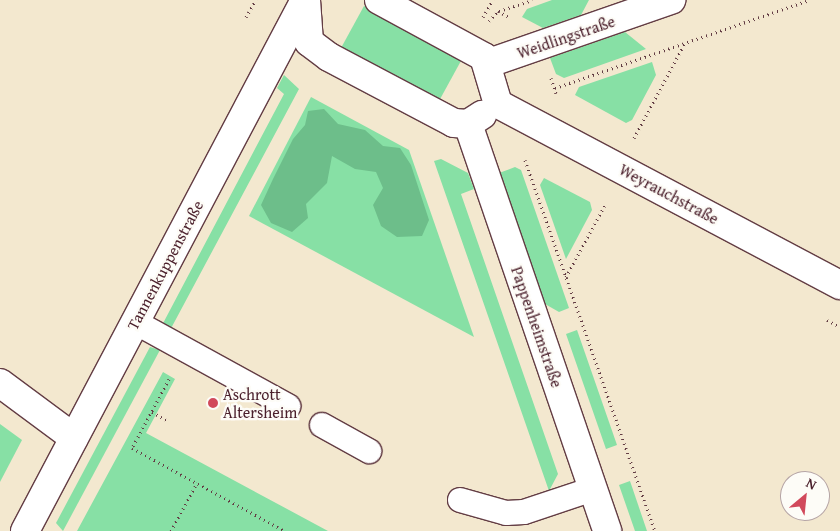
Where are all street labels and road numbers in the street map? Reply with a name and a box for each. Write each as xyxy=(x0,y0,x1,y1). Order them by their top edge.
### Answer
street label: Weidlingstraße xyxy=(514,11,618,63)
street label: Weyrauchstraße xyxy=(616,160,722,228)
street label: Tannenkuppenstraße xyxy=(123,197,207,333)
street label: Pappenheimstraße xyxy=(507,264,567,390)

